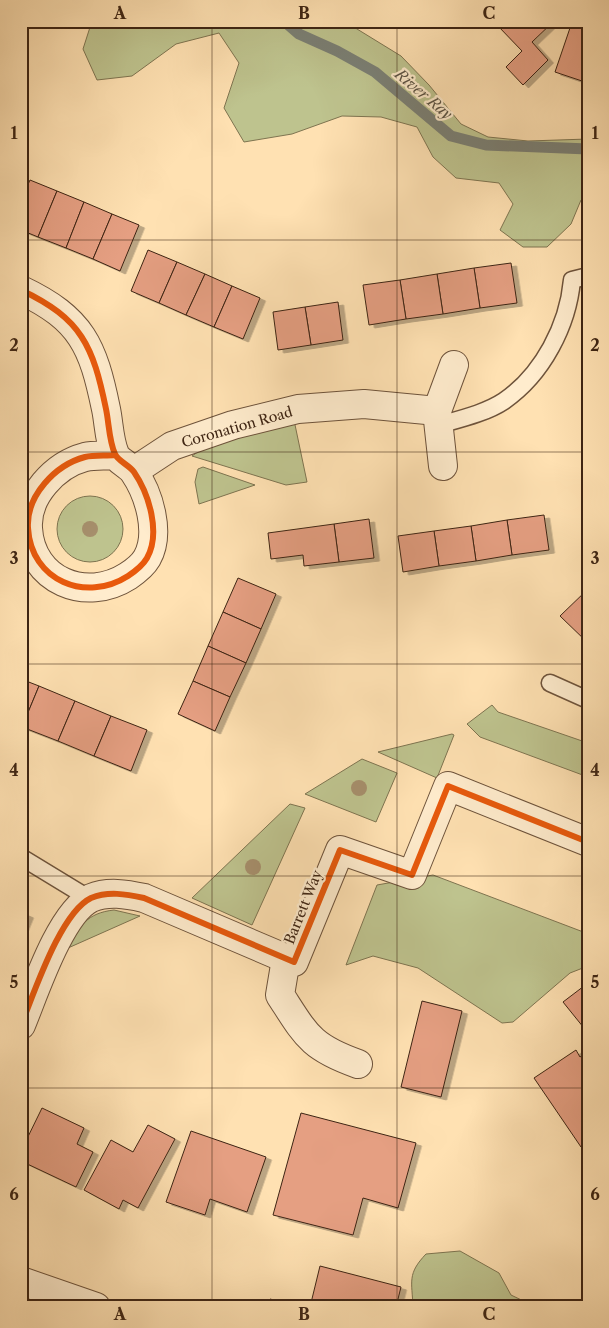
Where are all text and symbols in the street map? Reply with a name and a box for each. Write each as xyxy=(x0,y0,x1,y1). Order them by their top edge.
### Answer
text: A xyxy=(113,3,127,23)
text: B xyxy=(298,3,310,23)
text: C xyxy=(483,3,495,23)
water label: River Ray xyxy=(391,64,457,124)
text: 1 xyxy=(10,123,18,143)
text: 1 xyxy=(591,123,599,143)
text: 2 xyxy=(9,335,19,355)
text: 2 xyxy=(590,335,600,355)
street label: Coronation Road xyxy=(179,402,295,451)
text: 3 xyxy=(9,548,19,568)
text: 3 xyxy=(590,548,600,568)
text: 4 xyxy=(9,760,19,780)
text: 4 xyxy=(590,760,600,780)
street label: Barrett Way xyxy=(280,867,326,947)
text: 5 xyxy=(10,972,19,992)
text: 5 xyxy=(591,972,600,992)
text: 6 xyxy=(9,1184,19,1204)
text: 6 xyxy=(590,1184,600,1204)
text: A xyxy=(113,1304,127,1324)
text: B xyxy=(298,1304,310,1324)
text: C xyxy=(483,1304,495,1324)

